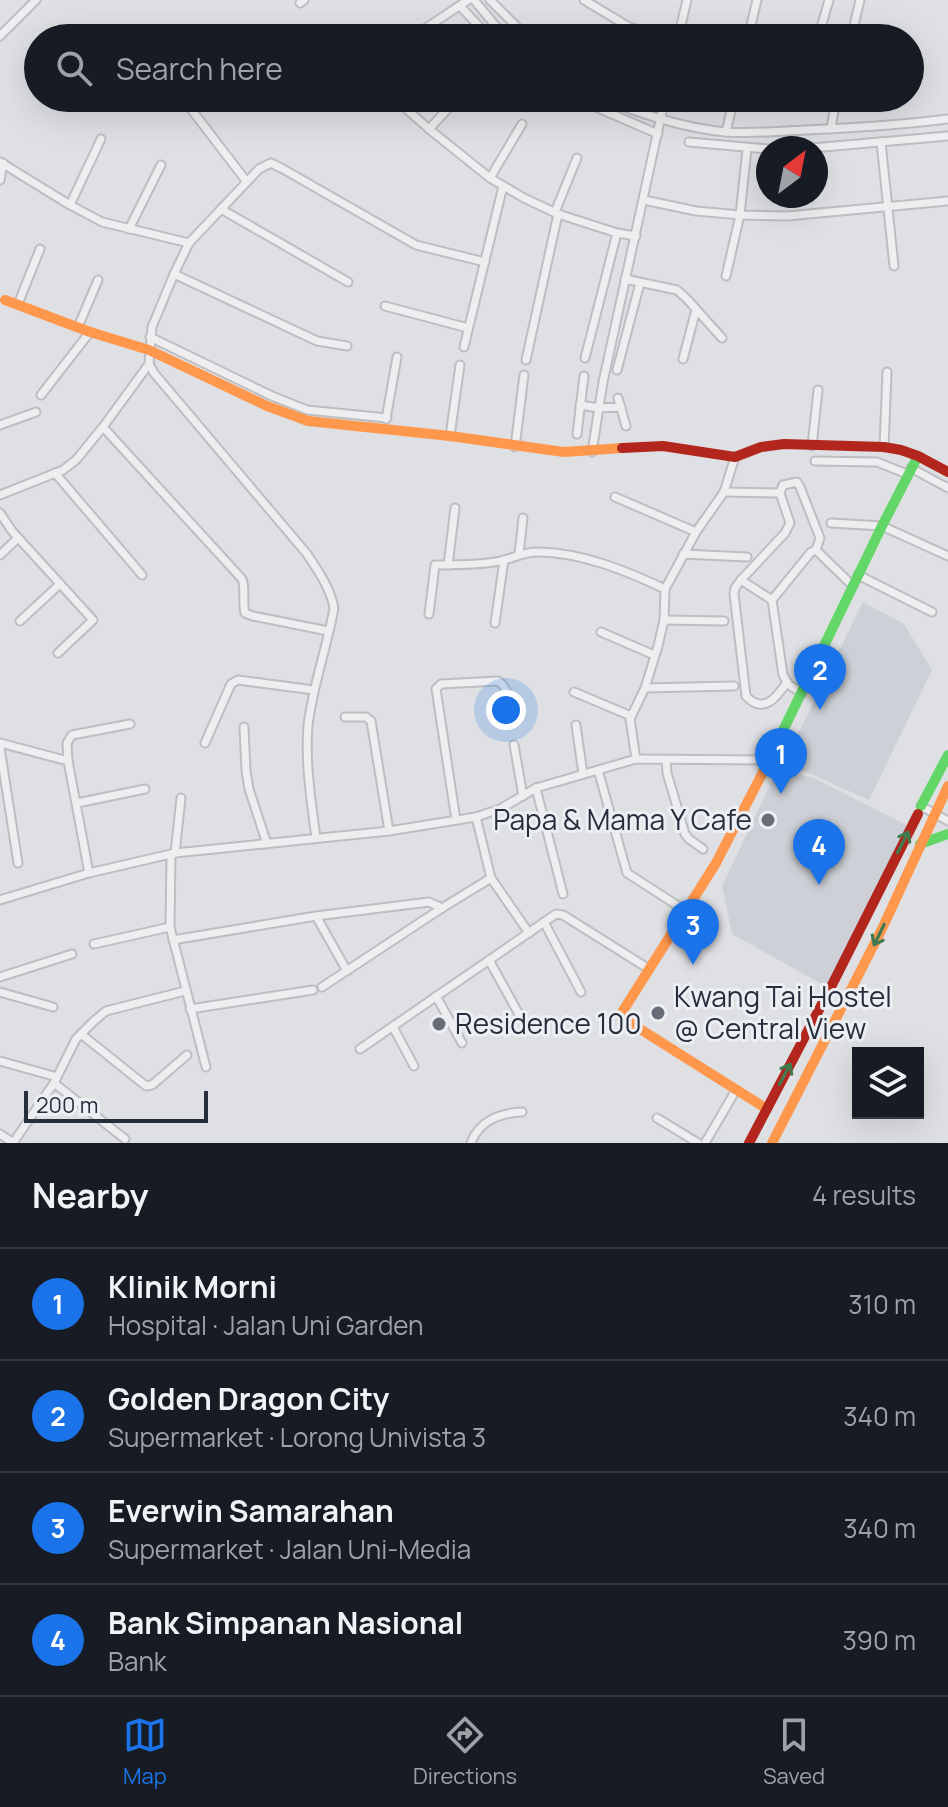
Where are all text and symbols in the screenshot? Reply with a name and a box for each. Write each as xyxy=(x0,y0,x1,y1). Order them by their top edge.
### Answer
search box xyxy=(24,24,924,112)
icon: search xyxy=(52,46,96,90)
text: Search here xyxy=(116,48,283,89)
north arrow xyxy=(756,136,828,208)
pin: 2 xyxy=(794,644,846,710)
your location xyxy=(486,690,526,730)
pin: 1 xyxy=(755,728,807,794)
place label: Papa & Mama Y Cafe xyxy=(493,800,752,838)
marker: Papa & Mama Y Cafe xyxy=(759,811,777,829)
pin: 4 xyxy=(793,819,845,885)
one-way arrow xyxy=(896,831,912,855)
pin: 3 xyxy=(667,899,719,965)
one-way arrow xyxy=(871,923,886,947)
place label: Kwang Tai Hostel @ Central View xyxy=(674,977,892,1047)
place label: Residence 100 xyxy=(455,1004,641,1042)
marker: Kwang Tai Hostel @ Central View xyxy=(649,1004,667,1022)
marker: Residence 100 xyxy=(430,1015,448,1033)
map controls xyxy=(852,1047,924,1119)
button: layers xyxy=(852,1047,924,1119)
one-way arrow xyxy=(778,1063,794,1086)
scale bar xyxy=(24,1087,208,1123)
text: 200 m xyxy=(36,1090,98,1120)
text: Nearby xyxy=(32,1172,148,1218)
text: 4 results xyxy=(812,1177,916,1213)
text: Klinik Morni xyxy=(108,1266,277,1307)
text: 1 xyxy=(52,1286,64,1322)
text: 310 m xyxy=(848,1286,916,1322)
text: Hospital · Jalan Uni Garden xyxy=(108,1307,424,1343)
text: Golden Dragon City xyxy=(108,1378,389,1419)
text: 2 xyxy=(50,1398,66,1434)
text: 340 m xyxy=(843,1398,916,1434)
text: Supermarket · Lorong Univista 3 xyxy=(108,1419,486,1455)
text: Everwin Samarahan xyxy=(108,1490,394,1531)
text: 3 xyxy=(50,1510,66,1546)
text: 340 m xyxy=(843,1510,916,1546)
text: Supermarket · Jalan Uni-Media xyxy=(108,1531,471,1567)
text: Bank Simpanan Nasional xyxy=(108,1602,463,1643)
text: 4 xyxy=(50,1622,66,1658)
text: 390 m xyxy=(842,1622,916,1658)
text: Bank xyxy=(108,1643,167,1679)
tab: Map xyxy=(123,1713,167,1791)
tab: Directions xyxy=(413,1713,517,1791)
tab: Saved xyxy=(763,1713,825,1791)

